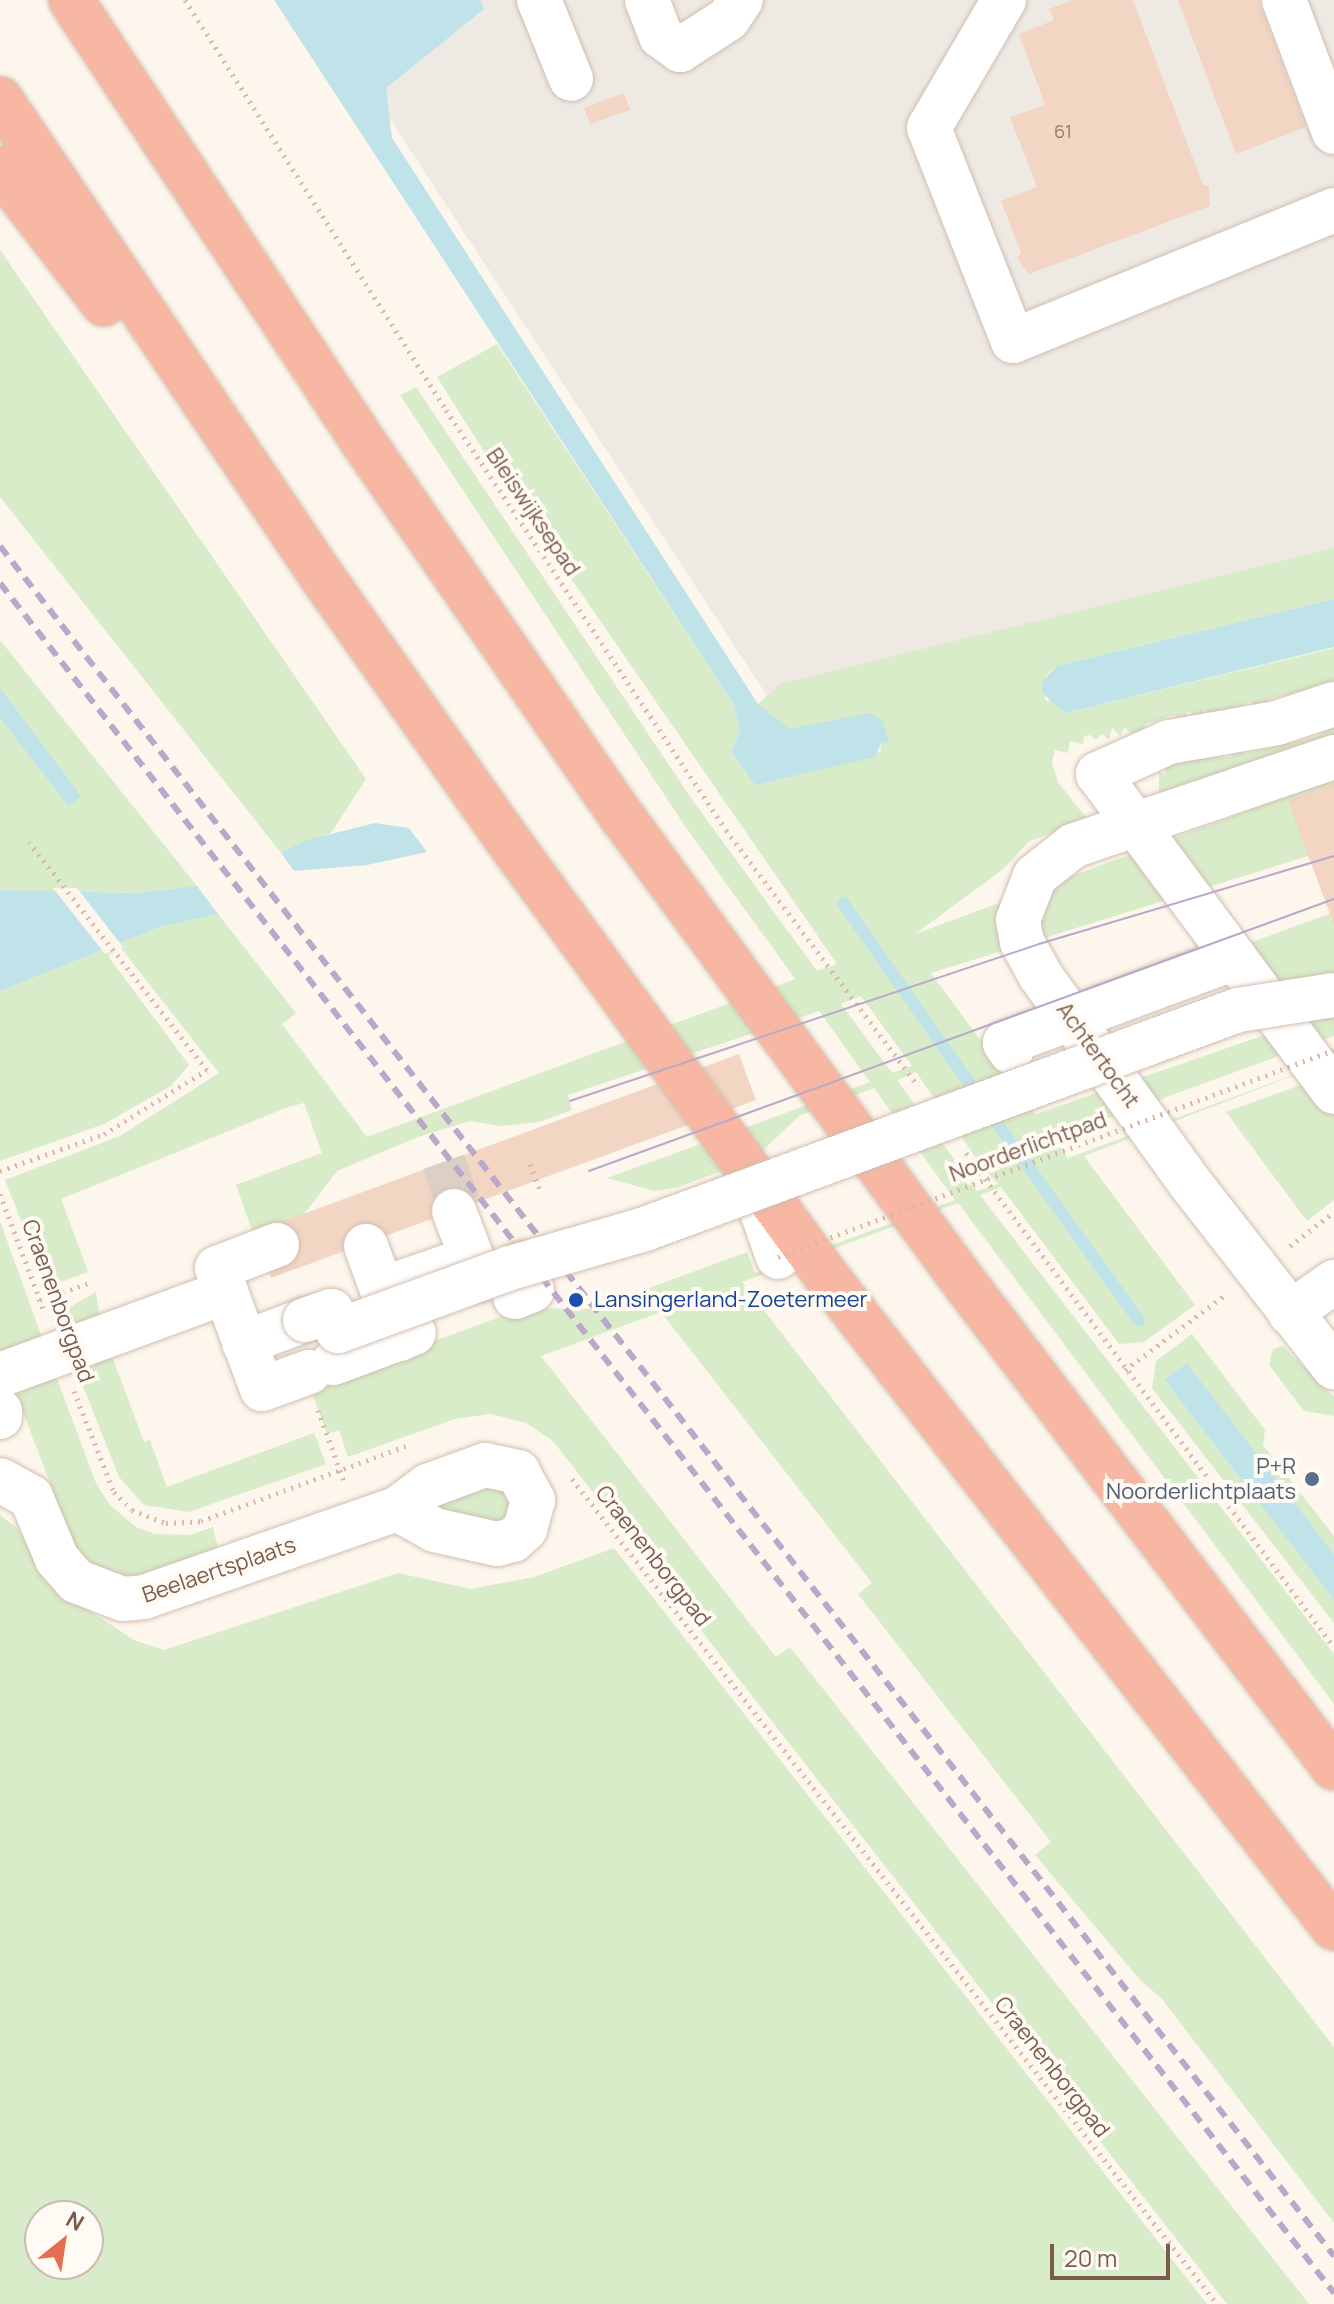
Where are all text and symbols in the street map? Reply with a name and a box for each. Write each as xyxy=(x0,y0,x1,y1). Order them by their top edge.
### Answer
house number: 61 xyxy=(1054,120,1072,142)
street label: Bleiswijksepad xyxy=(481,443,585,581)
street label: Achtertocht xyxy=(1051,997,1145,1113)
street label: Noorderlichtpad xyxy=(946,1106,1110,1188)
street label: Craenenborgpad xyxy=(16,1216,100,1386)
place label: Lansingerland-Zoetermeer xyxy=(594,1287,867,1313)
marker: Lansingerland-Zoetermeer xyxy=(565,1289,587,1311)
place label: P+R Noorderlichtplaats xyxy=(1106,1453,1296,1504)
marker: P+R Noorderlichtplaats xyxy=(1303,1470,1321,1488)
street label: Craenenborgpad xyxy=(590,1480,716,1632)
street label: Beelaertsplaats xyxy=(139,1531,299,1609)
street label: Craenenborgpad xyxy=(989,1991,1115,2143)
north arrow xyxy=(24,2200,104,2280)
text: N xyxy=(61,2204,89,2238)
scale bar xyxy=(1054,2228,1174,2278)
text: 20 m xyxy=(1064,2241,1117,2274)

